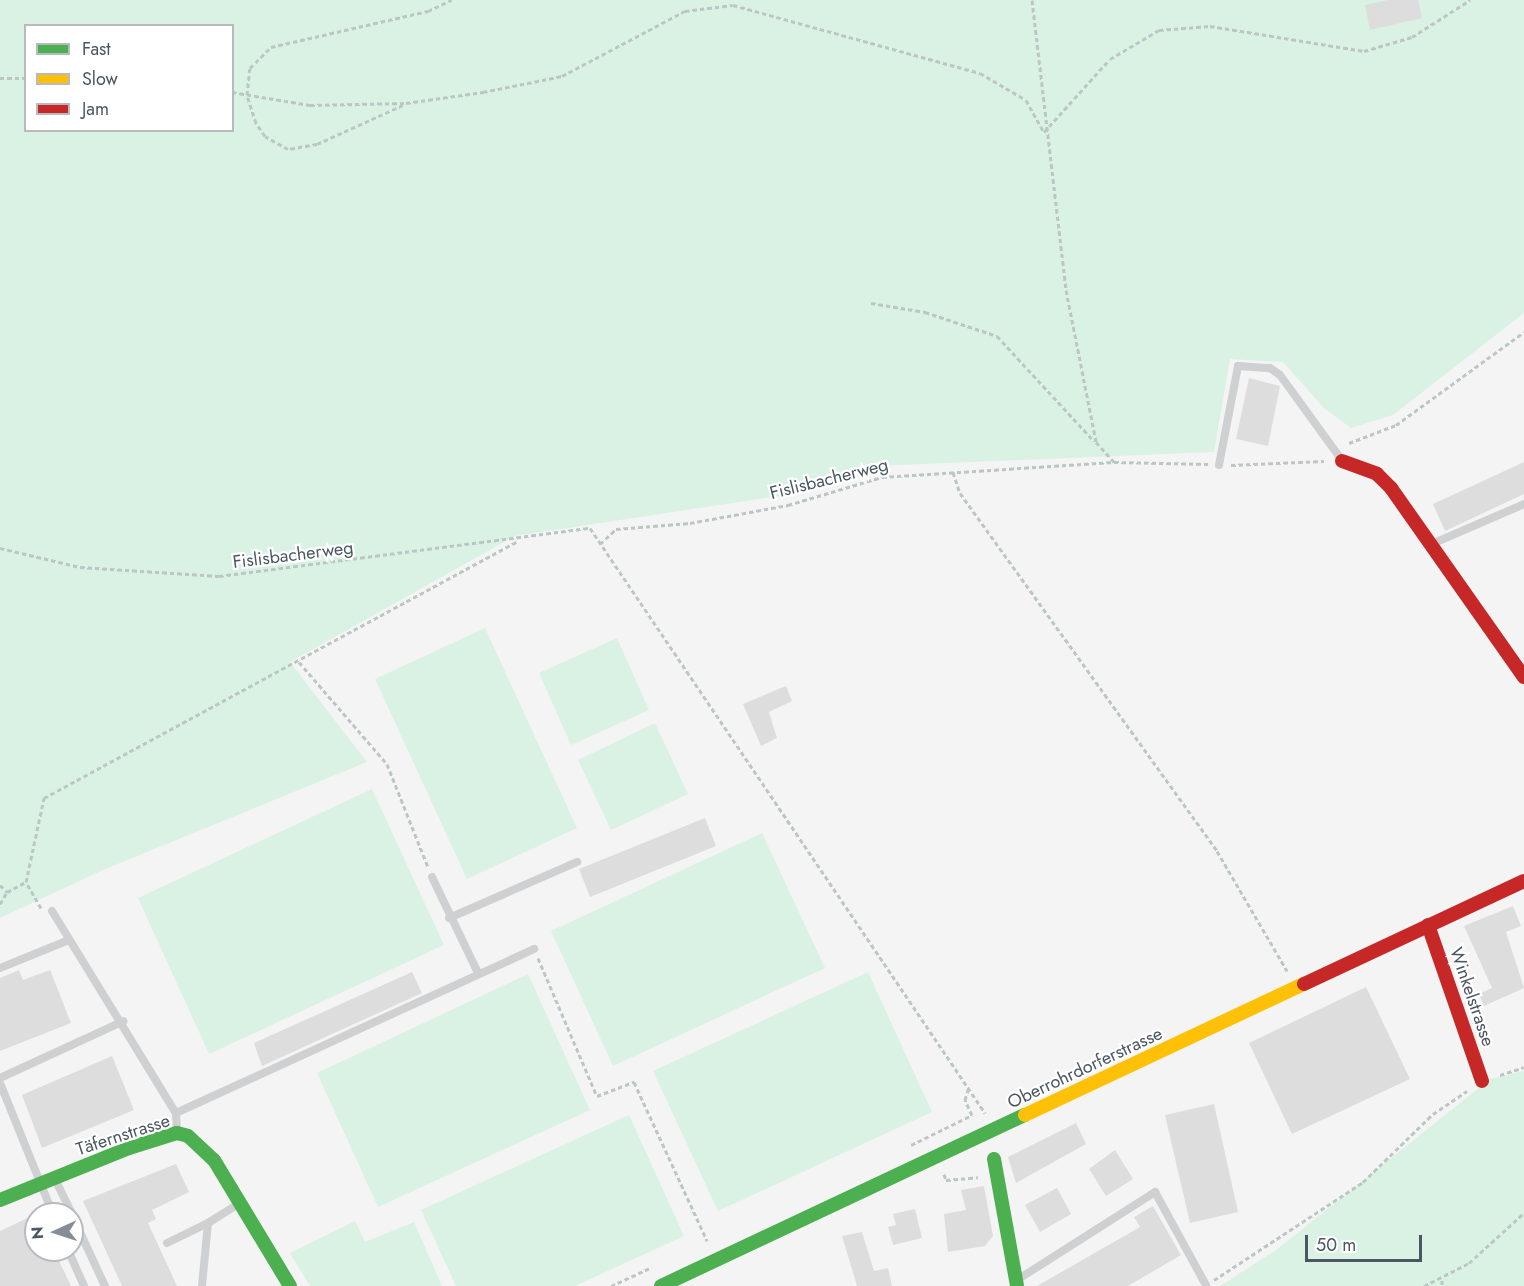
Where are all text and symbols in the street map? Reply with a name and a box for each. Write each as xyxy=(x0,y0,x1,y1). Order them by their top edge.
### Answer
legend xyxy=(24,24,234,132)
text: Fast xyxy=(82,36,111,62)
text: Slow xyxy=(82,66,118,92)
text: Jam xyxy=(82,96,109,122)
street label: Fislisbacherweg xyxy=(767,454,891,504)
street label: Fislisbacherweg xyxy=(231,537,355,573)
street label: Winkelstrasse xyxy=(1445,945,1499,1049)
street label: Oberrohrdorferstrasse xyxy=(1004,1023,1166,1113)
street label: Täfernstrasse xyxy=(73,1110,173,1160)
north arrow xyxy=(24,1202,84,1262)
scale bar xyxy=(1308,1223,1425,1261)
text: N xyxy=(26,1226,49,1240)
text: 50 m xyxy=(1316,1232,1356,1258)

